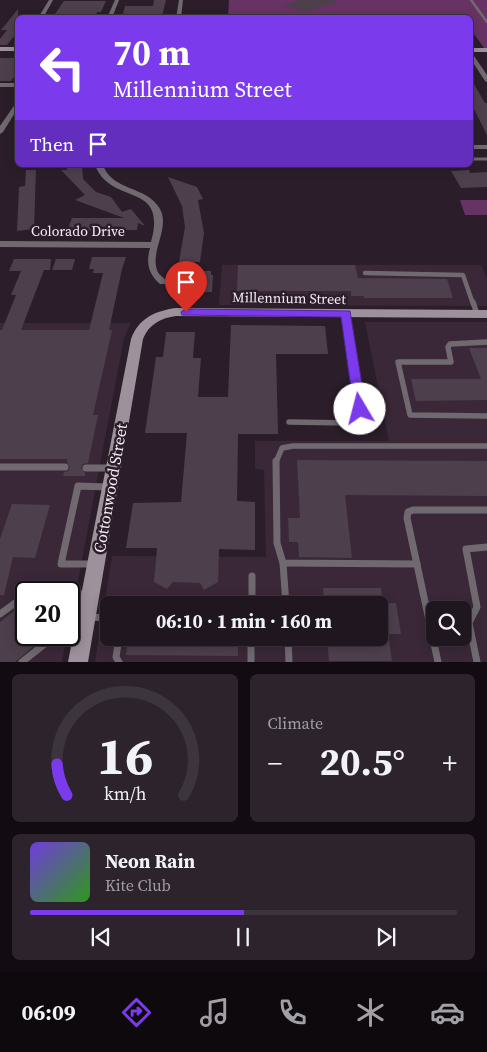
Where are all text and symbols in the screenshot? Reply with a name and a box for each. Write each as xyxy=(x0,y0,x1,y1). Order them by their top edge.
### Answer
text: 70 m xyxy=(113,29,190,77)
icon: left xyxy=(30,35,95,100)
text: Millennium Street xyxy=(113,74,292,104)
icon: arrive xyxy=(84,130,112,158)
text: Then xyxy=(30,131,74,157)
street label: Colorado Drive xyxy=(31,221,125,241)
pin xyxy=(165,261,207,312)
icon: arrive xyxy=(172,268,200,296)
street label: Millennium Street xyxy=(232,287,346,309)
position arrow xyxy=(333,382,385,434)
street label: Cottonwood Street xyxy=(88,421,132,554)
speed limit sign: 20 xyxy=(15,581,80,646)
map controls xyxy=(426,601,471,646)
button: search xyxy=(426,601,471,646)
text: 06:10 · 1 min · 160 m xyxy=(156,608,332,634)
text: Climate xyxy=(268,712,323,734)
text: 16 xyxy=(97,720,153,791)
text: 20.5° xyxy=(319,736,405,788)
text: − xyxy=(268,744,282,782)
text: + xyxy=(442,744,457,782)
text: km/h xyxy=(103,781,146,806)
text: Neon Rain xyxy=(105,848,195,874)
text: Kite Club xyxy=(105,874,171,896)
icon: previous xyxy=(87,923,115,951)
icon: pause xyxy=(229,923,257,951)
icon: next xyxy=(372,923,400,951)
icon: directions xyxy=(119,995,154,1030)
icon: music xyxy=(197,995,232,1030)
icon: phone xyxy=(275,995,310,1030)
icon: climate xyxy=(353,995,388,1030)
icon: car xyxy=(430,995,465,1030)
text: 06:09 xyxy=(21,997,76,1027)

